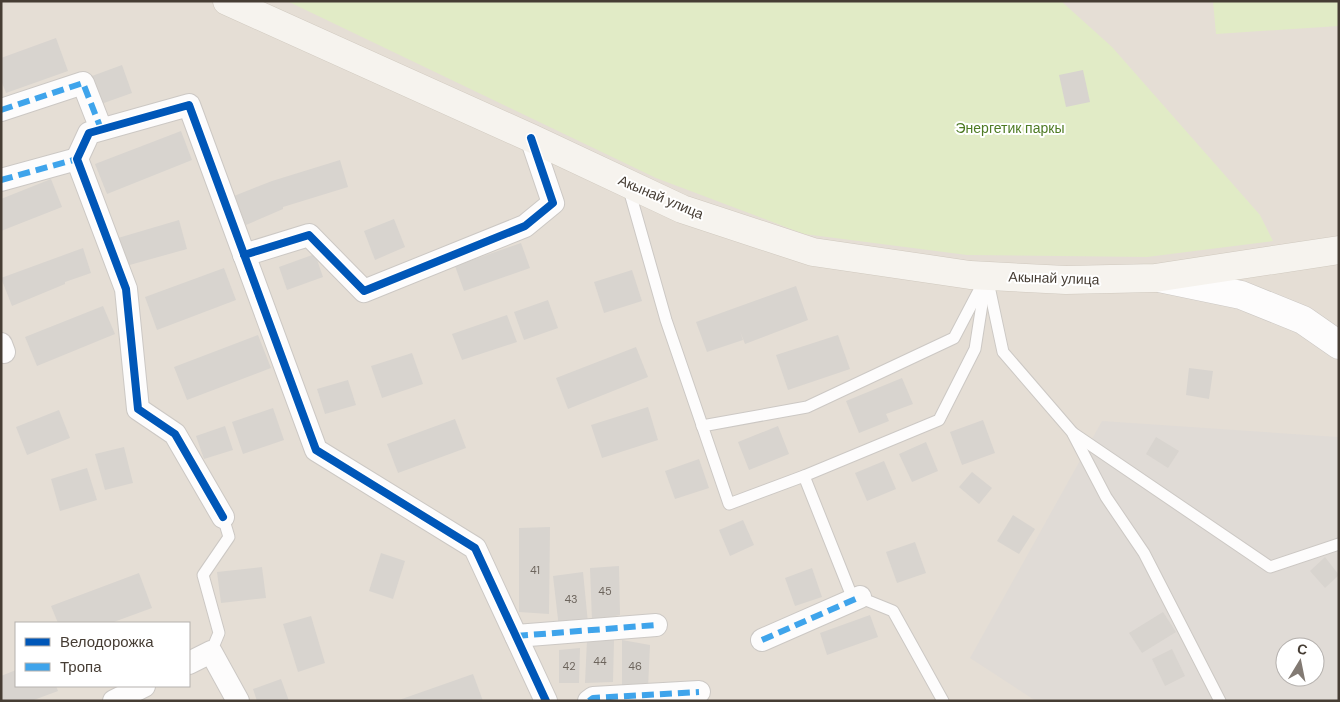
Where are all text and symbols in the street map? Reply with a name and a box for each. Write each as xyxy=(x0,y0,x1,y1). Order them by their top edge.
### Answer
park label: Энергетик паркы xyxy=(956,119,1064,137)
street label: Акынай улица xyxy=(616,171,707,223)
street label: Акынай улица xyxy=(1008,267,1100,289)
house number: 41 xyxy=(530,563,540,577)
house number: 45 xyxy=(598,584,612,598)
house number: 43 xyxy=(564,592,578,606)
legend xyxy=(15,622,190,687)
text: Велодорожка xyxy=(60,632,154,652)
north arrow xyxy=(1275,637,1325,687)
text: С xyxy=(1296,639,1309,659)
house number: 44 xyxy=(593,654,607,668)
text: Тропа xyxy=(60,657,102,677)
house number: 42 xyxy=(562,659,576,673)
house number: 46 xyxy=(628,659,642,673)

